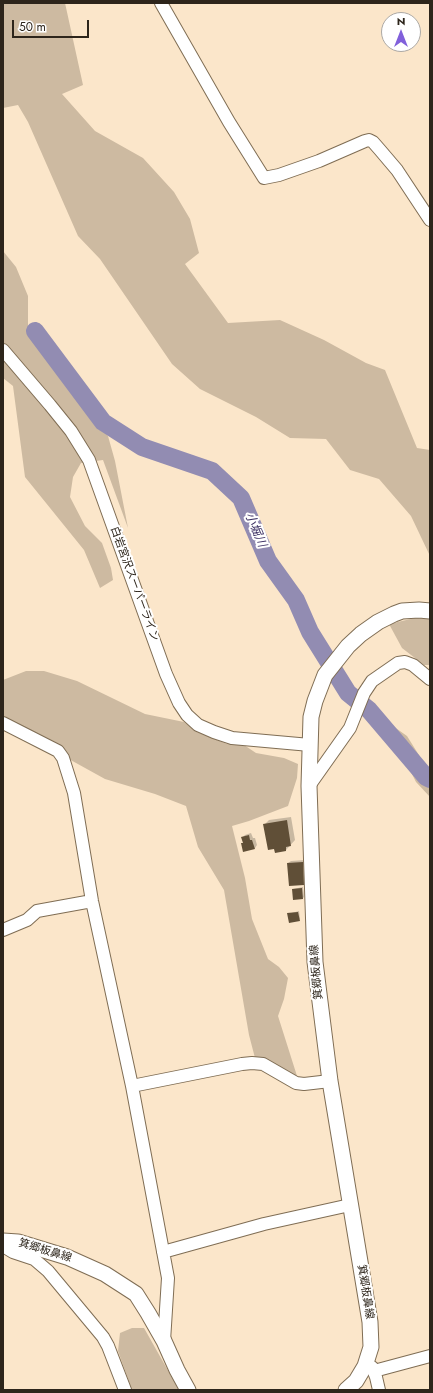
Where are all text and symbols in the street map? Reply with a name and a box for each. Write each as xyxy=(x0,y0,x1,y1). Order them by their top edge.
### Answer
scale bar xyxy=(14,12,91,38)
north arrow xyxy=(381,12,421,52)
text: N xyxy=(397,13,405,29)
text: 50 m xyxy=(19,18,46,36)
water label: 小堀川 xyxy=(241,511,269,549)
street label: 白岩宮沢スーパーライン xyxy=(107,525,161,643)
street label: 箕郷板鼻線 xyxy=(308,944,326,1000)
street label: 箕郷板鼻線 xyxy=(17,1237,73,1265)
street label: 箕郷板鼻線 xyxy=(354,1264,376,1320)

